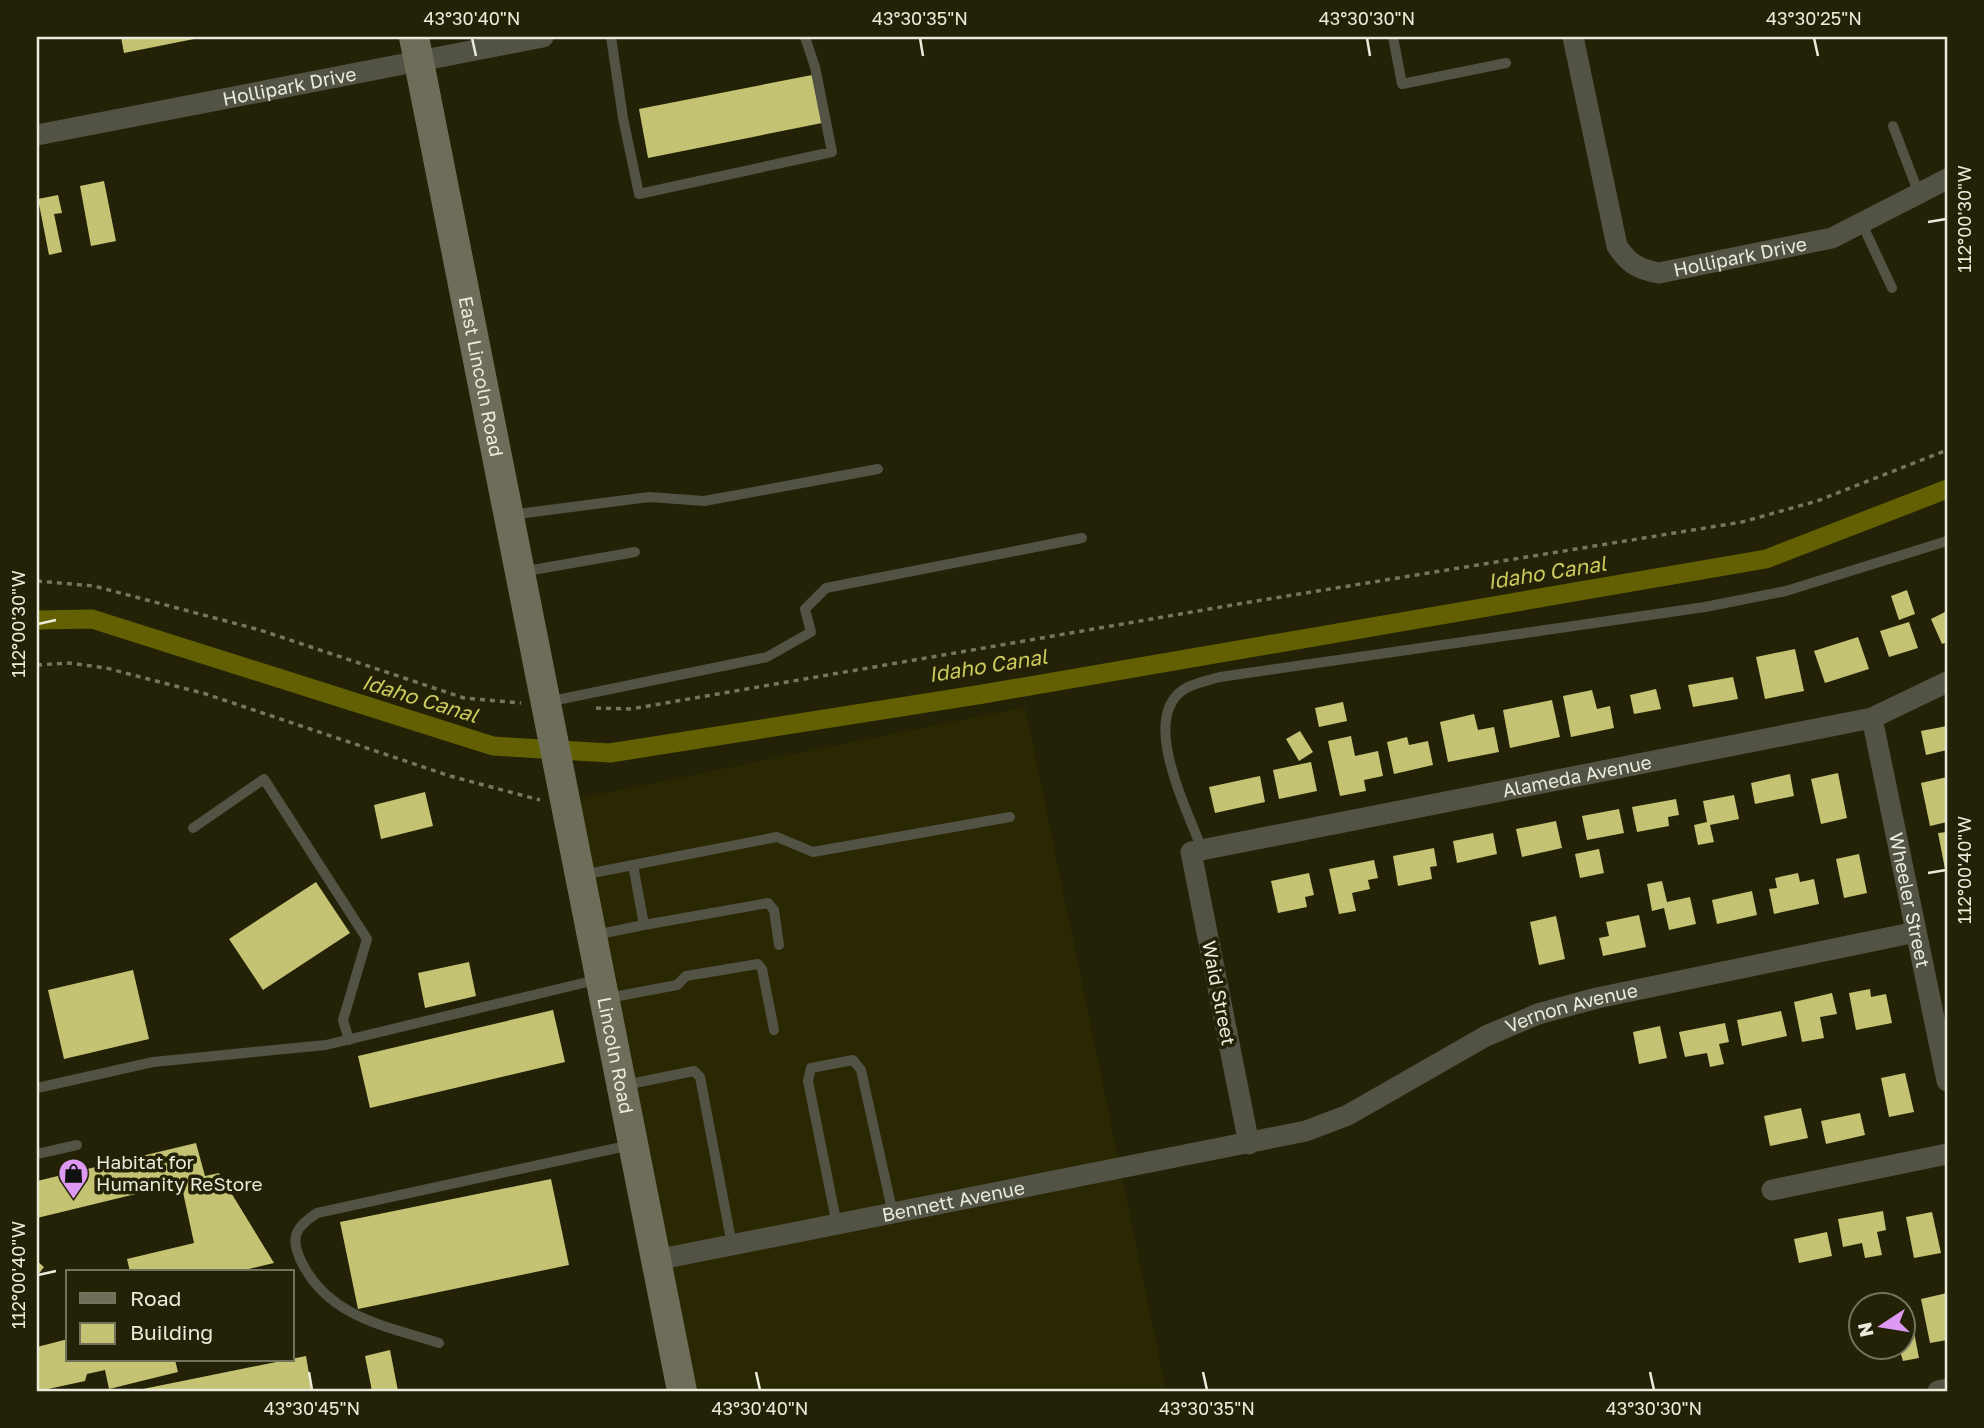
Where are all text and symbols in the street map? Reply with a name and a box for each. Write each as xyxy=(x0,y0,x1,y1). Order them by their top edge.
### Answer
text: 43°30'40"N xyxy=(423,7,521,29)
text: 43°30'35"N xyxy=(872,7,968,29)
text: 43°30'30"N xyxy=(1319,7,1415,29)
text: 43°30'25"N xyxy=(1766,7,1862,29)
street label: Hollipark Drive xyxy=(220,61,358,110)
text: 112°00'30"W xyxy=(1953,165,1975,273)
street label: Hollipark Drive xyxy=(1671,231,1809,281)
street label: East Lincoln Road xyxy=(455,294,509,459)
water label: Idaho Canal xyxy=(1486,550,1609,594)
text: 112°00'30"W xyxy=(7,570,29,678)
water label: Idaho Canal xyxy=(927,643,1050,687)
water label: Idaho Canal xyxy=(359,668,483,728)
street label: Alameda Avenue xyxy=(1500,750,1653,801)
text: 112°00'40"W xyxy=(1953,816,1975,924)
street label: Wheeler Street xyxy=(1885,830,1935,970)
street label: Waid Street xyxy=(1198,939,1241,1047)
street label: Vernon Avenue xyxy=(1502,978,1639,1038)
street label: Lincoln Road xyxy=(593,995,639,1116)
place label: Habitat for Humanity ReStore xyxy=(96,1150,262,1195)
shop icon: Habitat for Humanity ReStore xyxy=(56,1156,90,1200)
street label: Bennett Avenue xyxy=(880,1175,1026,1226)
text: 112°00'40"W xyxy=(7,1221,29,1329)
legend xyxy=(66,1270,294,1362)
text: Road xyxy=(130,1285,181,1311)
north arrow xyxy=(1848,1292,1918,1362)
text: Building xyxy=(130,1319,213,1345)
text: N xyxy=(1852,1320,1878,1339)
text: 43°30'45"N xyxy=(264,1397,360,1419)
text: 43°30'40"N xyxy=(711,1397,809,1419)
text: 43°30'35"N xyxy=(1159,1397,1255,1419)
text: 43°30'30"N xyxy=(1606,1397,1702,1419)

